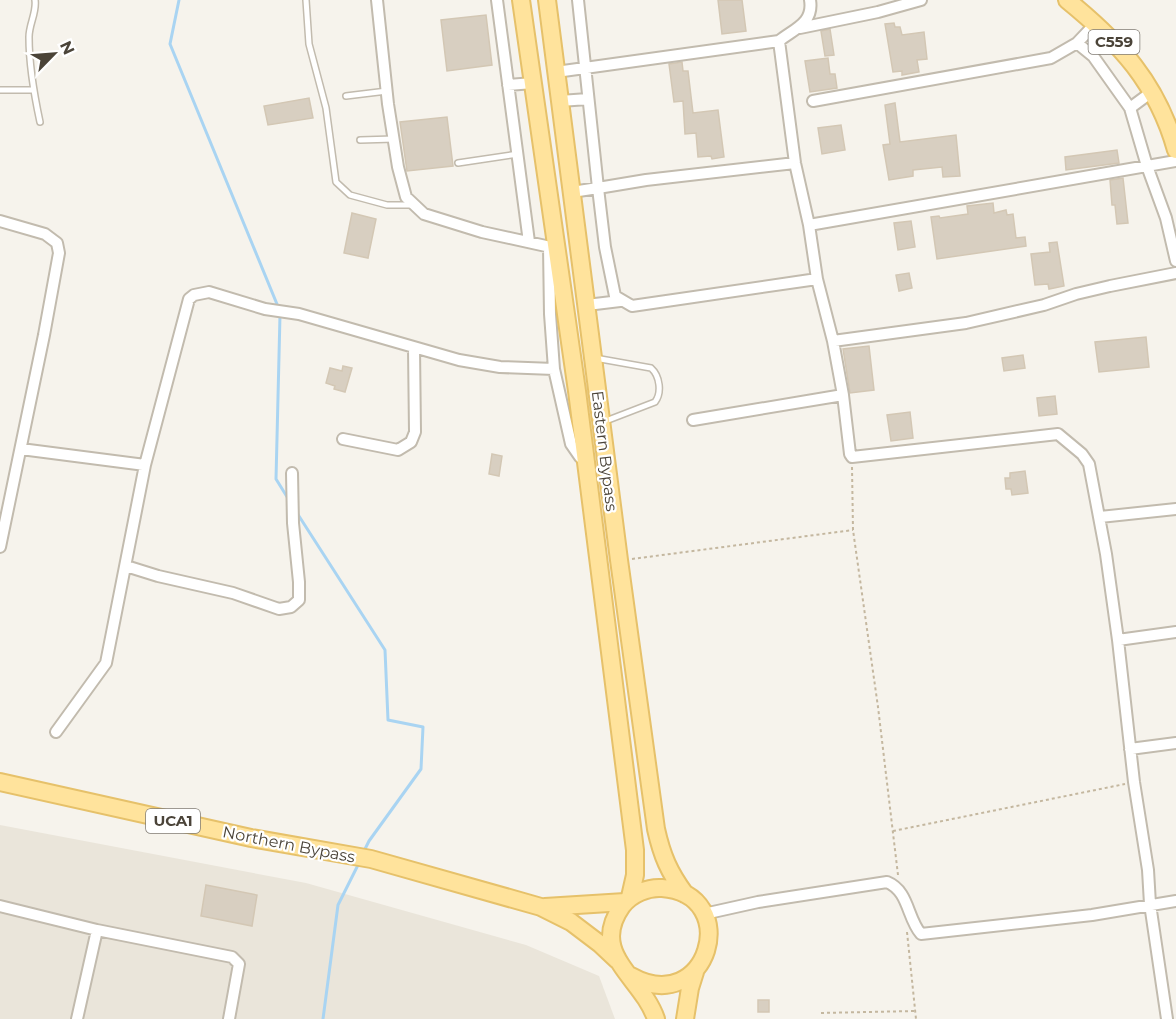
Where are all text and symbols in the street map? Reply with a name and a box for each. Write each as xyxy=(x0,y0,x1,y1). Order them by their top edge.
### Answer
north arrow xyxy=(24,24,84,84)
road number: C559 xyxy=(1088,30,1140,54)
text: N xyxy=(56,38,78,58)
street label: Eastern Bypass xyxy=(588,390,621,513)
road number: UCA1 xyxy=(146,809,200,833)
street label: Northern Bypass xyxy=(221,822,357,867)

